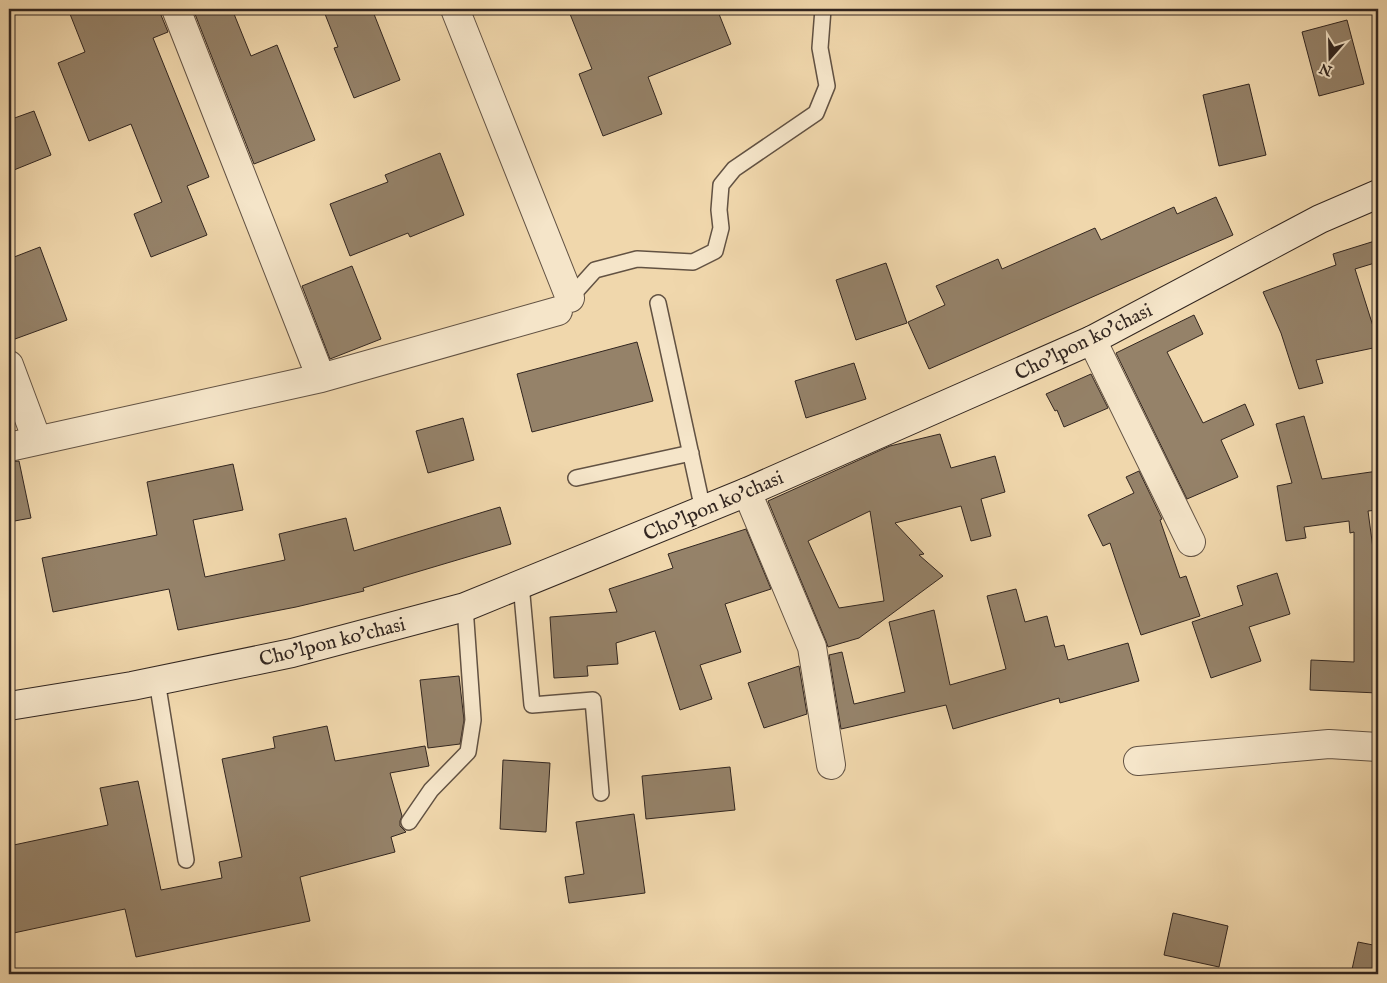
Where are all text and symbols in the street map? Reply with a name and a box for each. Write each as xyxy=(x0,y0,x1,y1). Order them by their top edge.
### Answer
north arrow xyxy=(1304,32,1354,82)
text: N xyxy=(1317,59,1336,80)
street label: Cho'lpon ko'chasi xyxy=(1011,298,1157,386)
street label: Cho'lpon ko'chasi xyxy=(640,466,787,547)
street label: Cho'lpon ko'chasi xyxy=(257,612,408,673)

